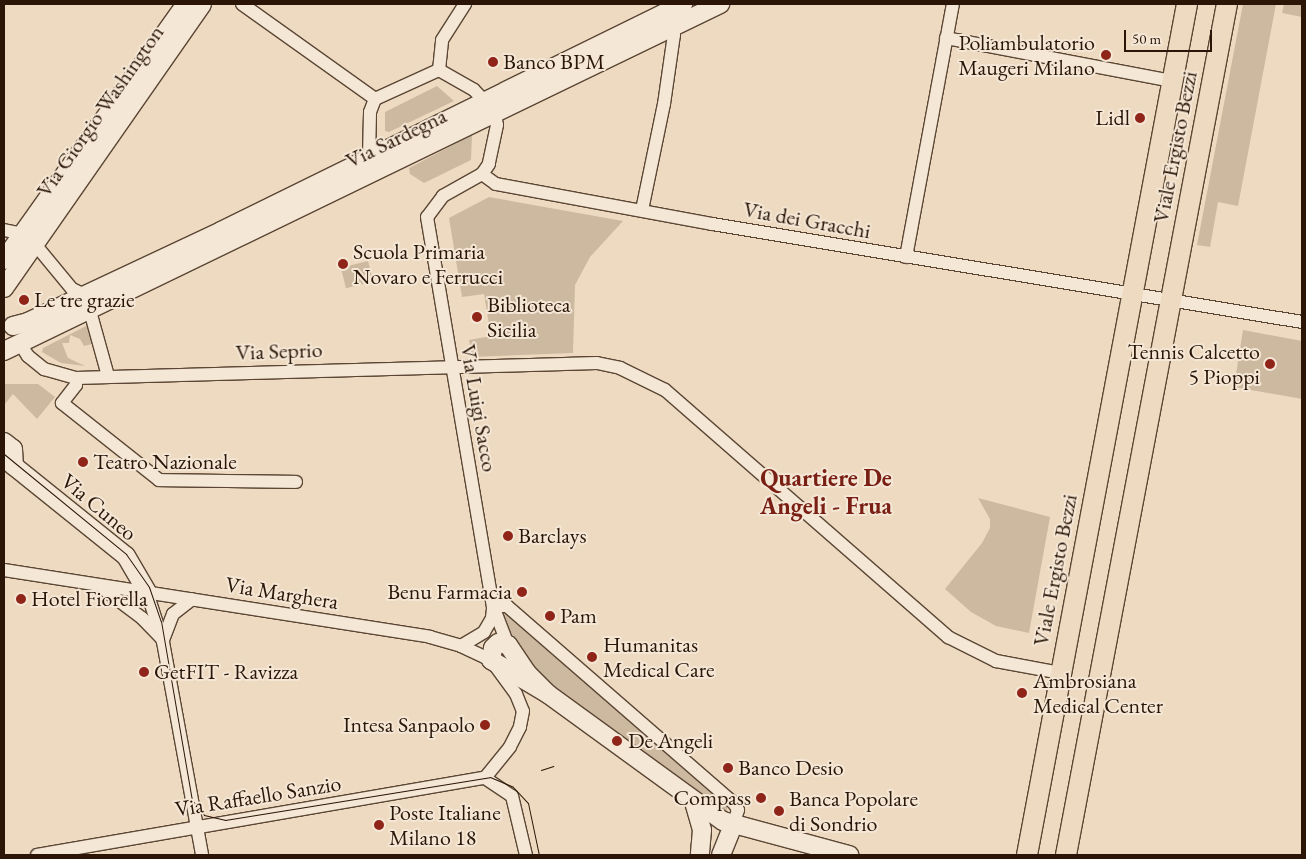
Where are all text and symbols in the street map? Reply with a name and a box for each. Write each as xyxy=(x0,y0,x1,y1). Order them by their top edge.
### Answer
street label: Via Giorgio Washington xyxy=(31,20,169,202)
scale bar xyxy=(1126,20,1214,52)
place label: Poliambulatorio Maugeri Milano xyxy=(958,29,1095,80)
text: 50 m xyxy=(1132,29,1161,48)
marker: Poliambulatorio Maugeri Milano xyxy=(1099,48,1113,62)
place label: Banco BPM xyxy=(503,49,605,75)
marker: Banco BPM xyxy=(487,56,499,68)
street label: Viale Ergisto Bezzi xyxy=(1147,69,1203,225)
street label: Via Sardegna xyxy=(341,102,451,174)
place label: Lidl xyxy=(1095,105,1130,131)
marker: Lidl xyxy=(1134,112,1146,124)
street label: Via dei Gracchi xyxy=(741,196,873,244)
place label: Scuola Primaria Novaro e Ferrucci xyxy=(353,238,503,290)
marker: Scuola Primaria Novaro e Ferrucci xyxy=(337,258,349,270)
place label: Le tre grazie xyxy=(34,287,135,313)
place label: Biblioteca Sicilia xyxy=(487,291,571,342)
marker: Le tre grazie xyxy=(18,294,30,306)
marker: Biblioteca Sicilia xyxy=(471,311,483,323)
street label: Via Seprio xyxy=(235,336,323,366)
place label: Tennis Calcetto 5 Pioppi xyxy=(1127,338,1260,390)
street label: Via Luigi Sacco xyxy=(455,342,503,474)
marker: Tennis Calcetto 5 Pioppi xyxy=(1264,358,1276,370)
place label: Teatro Nazionale xyxy=(93,449,237,475)
marker: Teatro Nazionale xyxy=(77,456,89,468)
district label: Quartiere De Angeli - Frua xyxy=(760,464,892,520)
street label: Via Cuneo xyxy=(56,468,142,546)
street label: Viale Ergisto Bezzi xyxy=(1027,492,1083,648)
place label: Barclays xyxy=(518,523,587,549)
marker: Barclays xyxy=(502,530,514,542)
street label: Via Marghera xyxy=(224,571,340,615)
place label: Benu Farmacia xyxy=(387,579,512,605)
place label: Hotel Fiorella xyxy=(31,586,148,612)
marker: Benu Farmacia xyxy=(516,586,528,598)
marker: Hotel Fiorella xyxy=(15,593,27,605)
place label: Pam xyxy=(560,603,597,629)
marker: Pam xyxy=(544,610,556,622)
place label: Humanitas Medical Care xyxy=(603,631,715,682)
marker: Humanitas Medical Care xyxy=(585,650,599,664)
place label: GetFIT - Ravizza xyxy=(154,659,298,685)
marker: GetFIT - Ravizza xyxy=(138,666,150,678)
place label: Ambrosiana Medical Center xyxy=(1033,667,1163,718)
marker: Ambrosiana Medical Center xyxy=(1015,686,1029,700)
place label: Intesa Sanpaolo xyxy=(343,712,475,738)
marker: Intesa Sanpaolo xyxy=(479,719,491,731)
place label: De Angeli xyxy=(628,728,713,754)
marker: De Angeli xyxy=(610,734,624,748)
place label: Banco Desio xyxy=(738,755,844,781)
marker: Banco Desio xyxy=(722,762,734,774)
street label: Via Raffaello Sanzio xyxy=(173,770,343,822)
place label: Compass xyxy=(673,785,751,811)
place label: Banca Popolare di Sondrio xyxy=(789,785,918,836)
marker: Compass xyxy=(755,792,767,804)
place label: Poste Italiane Milano 18 xyxy=(389,799,501,850)
marker: Banca Popolare di Sondrio xyxy=(773,805,785,817)
marker: Poste Italiane Milano 18 xyxy=(373,819,385,831)

